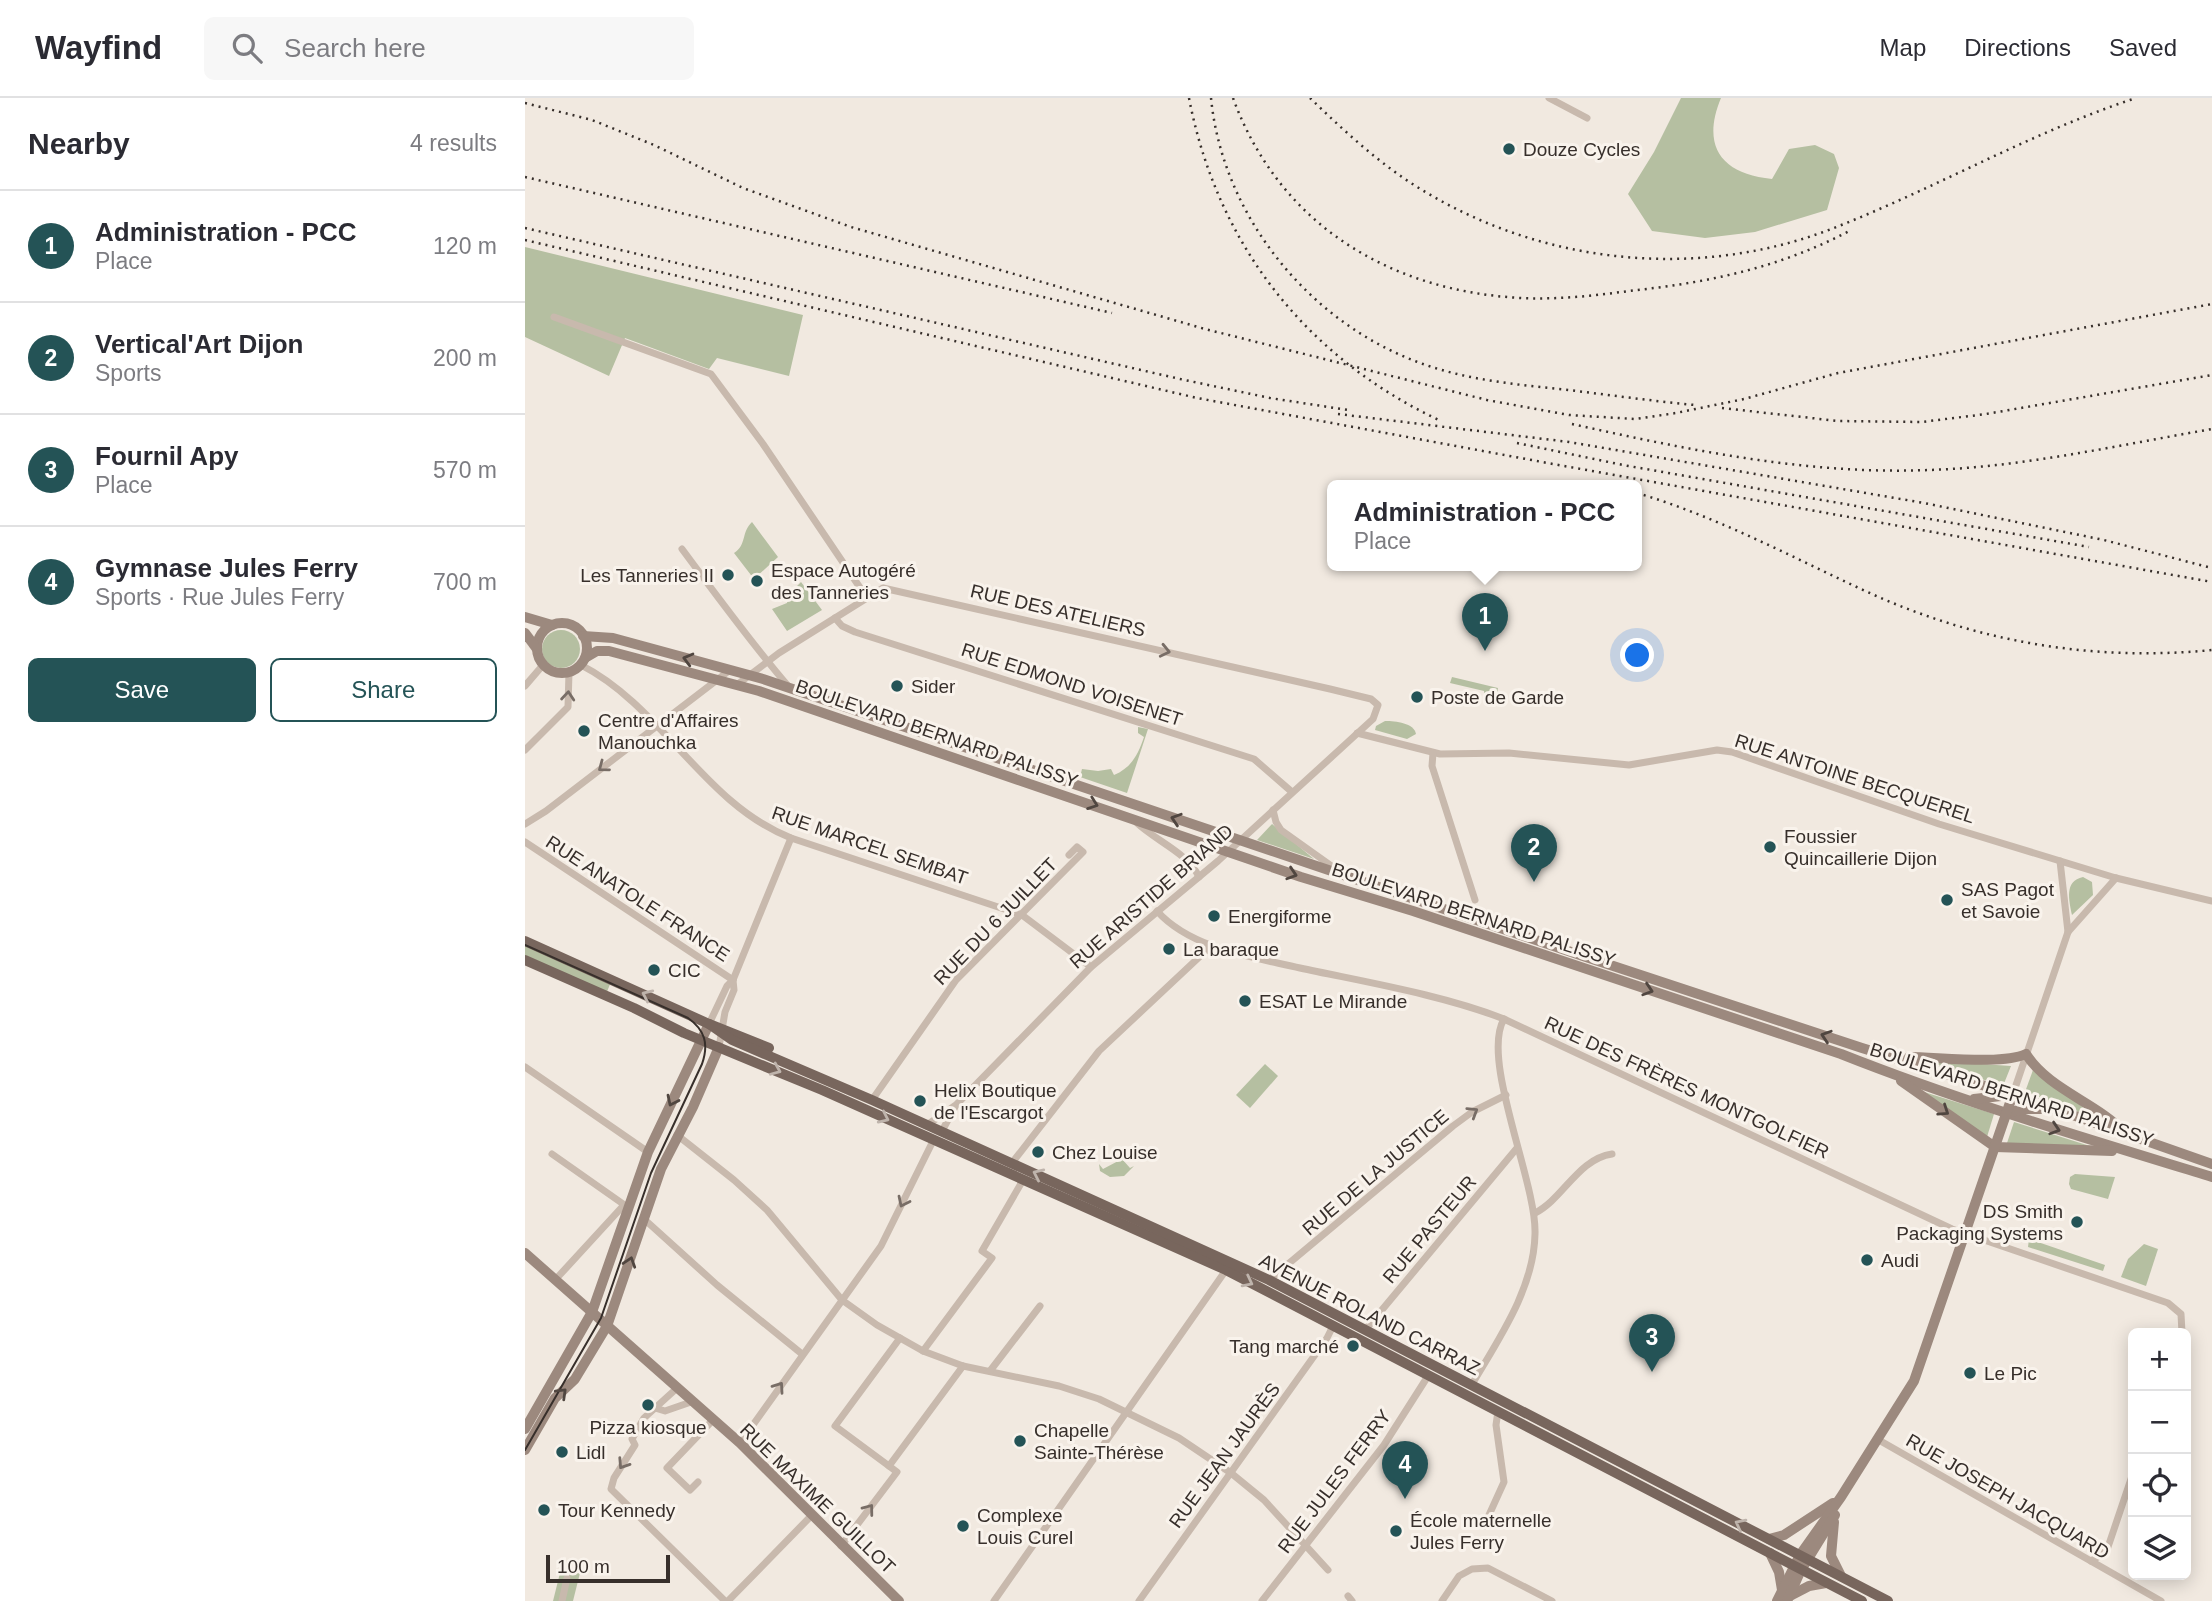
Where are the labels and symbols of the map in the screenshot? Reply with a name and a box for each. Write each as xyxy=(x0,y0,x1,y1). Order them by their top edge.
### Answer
place label: Douze Cycles xyxy=(1523,139,1640,160)
marker: Douze Cycles xyxy=(1501,141,1517,157)
place label: Espace Autogéré des Tanneries xyxy=(771,560,916,603)
place label: Les Tanneries II xyxy=(580,565,714,586)
marker: Les Tanneries II xyxy=(720,567,736,583)
marker: Espace Autogéré des Tanneries xyxy=(749,573,765,589)
street label: RUE DES ATELIERS xyxy=(968,580,1148,641)
pin: 1 xyxy=(1462,593,1508,651)
your location xyxy=(1620,638,1654,672)
street label: RUE EDMOND VOISENET xyxy=(959,639,1185,730)
one-way arrow xyxy=(1159,642,1171,657)
one-way arrow xyxy=(682,653,694,667)
street label: BOULEVARD BERNARD PALISSY xyxy=(793,675,1081,792)
place label: Sider xyxy=(911,676,956,697)
marker: Sider xyxy=(889,678,905,694)
place label: Poste de Garde xyxy=(1431,687,1564,708)
marker: Poste de Garde xyxy=(1409,689,1425,705)
one-way arrow xyxy=(560,690,575,701)
place label: Centre d'Affaires Manouchka xyxy=(598,710,739,753)
marker: Centre d'Affaires Manouchka xyxy=(576,723,592,739)
street label: RUE ANTOINE BECQUEREL xyxy=(1732,730,1977,827)
one-way arrow xyxy=(599,759,611,772)
one-way arrow xyxy=(1087,796,1099,810)
street label: RUE MARCEL SEMBAT xyxy=(769,802,971,889)
one-way arrow xyxy=(1170,813,1183,827)
street label: RUE ARISTIDE BRIAND xyxy=(1066,820,1237,973)
pin: 2 xyxy=(1511,824,1557,882)
place label: Foussier Quincaillerie Dijon xyxy=(1784,826,1937,869)
street label: RUE ANATOLE FRANCE xyxy=(542,831,733,966)
marker: Foussier Quincaillerie Dijon xyxy=(1762,839,1778,855)
street label: RUE DU 6 JUILLET xyxy=(929,853,1061,989)
street label: BOULEVARD BERNARD PALISSY xyxy=(1329,859,1619,970)
one-way arrow xyxy=(1285,866,1298,880)
place label: SAS Pagot et Savoie xyxy=(1961,879,2055,922)
marker: SAS Pagot et Savoie xyxy=(1939,892,1955,908)
place label: Energiforme xyxy=(1228,906,1332,927)
marker: Energiforme xyxy=(1206,908,1222,924)
place label: La baraque xyxy=(1183,939,1279,960)
marker: La baraque xyxy=(1161,941,1177,957)
place label: CIC xyxy=(668,960,701,981)
marker: CIC xyxy=(646,962,662,978)
one-way arrow xyxy=(1642,981,1654,996)
one-way arrow xyxy=(642,989,654,1003)
place label: ESAT Le Mirande xyxy=(1259,991,1407,1012)
marker: ESAT Le Mirande xyxy=(1237,993,1253,1009)
street label: RUE DES FRÈRES MONTGOLFIER xyxy=(1541,1012,1832,1163)
one-way arrow xyxy=(1821,1030,1833,1044)
street label: BOULEVARD BERNARD PALISSY xyxy=(1867,1039,2157,1150)
one-way arrow xyxy=(769,1062,781,1076)
place label: Helix Boutique de l'Escargot xyxy=(934,1080,1057,1123)
marker: Helix Boutique de l'Escargot xyxy=(912,1093,928,1109)
one-way arrow xyxy=(666,1094,680,1106)
one-way arrow xyxy=(1936,1103,1949,1115)
street label: RUE DE LA JUSTICE xyxy=(1298,1105,1452,1239)
one-way arrow xyxy=(1465,1108,1478,1121)
one-way arrow xyxy=(877,1110,889,1124)
one-way arrow xyxy=(2049,1121,2061,1135)
place label: Chez Louise xyxy=(1052,1142,1158,1163)
marker: Chez Louise xyxy=(1030,1144,1046,1160)
one-way arrow xyxy=(1033,1169,1045,1183)
street label: RUE PASTEUR xyxy=(1378,1171,1480,1287)
one-way arrow xyxy=(897,1195,911,1207)
place label: DS Smith Packaging Systems xyxy=(1896,1201,2063,1244)
marker: DS Smith Packaging Systems xyxy=(2069,1214,2085,1230)
street label: AVENUE ROLAND CARRAZ xyxy=(1256,1250,1484,1379)
place label: Audi xyxy=(1881,1250,1919,1271)
marker: Audi xyxy=(1859,1252,1875,1268)
one-way arrow xyxy=(621,1256,636,1268)
one-way arrow xyxy=(1241,1274,1253,1287)
pin: 3 xyxy=(1629,1314,1675,1372)
place label: Tang marché xyxy=(1229,1336,1339,1357)
marker: Tang marché xyxy=(1345,1338,1361,1354)
place label: Le Pic xyxy=(1984,1363,2037,1384)
marker: Le Pic xyxy=(1962,1365,1978,1381)
street label: RUE JEAN JAURÈS xyxy=(1165,1379,1284,1532)
one-way arrow xyxy=(771,1382,783,1395)
one-way arrow xyxy=(554,1389,567,1402)
marker: Pizza kiosque xyxy=(640,1397,656,1413)
street label: RUE JULES FERRY xyxy=(1274,1405,1395,1557)
place label: Pizza kiosque xyxy=(589,1417,707,1438)
street label: RUE MAXIME GUILLOT xyxy=(736,1419,900,1578)
place label: Chapelle Sainte-Thérèse xyxy=(1034,1420,1164,1463)
street label: RUE JOSEPH JACQUARD xyxy=(1902,1430,2113,1563)
marker: Chapelle Sainte-Thérèse xyxy=(1012,1433,1028,1449)
pin: 4 xyxy=(1382,1441,1428,1499)
place label: Lidl xyxy=(576,1442,606,1463)
marker: Lidl xyxy=(554,1444,570,1460)
one-way arrow xyxy=(618,1456,631,1469)
place label: Tour Kennedy xyxy=(558,1500,676,1521)
marker: Tour Kennedy xyxy=(536,1502,552,1518)
one-way arrow xyxy=(861,1504,874,1517)
place label: Complexe Louis Curel xyxy=(977,1505,1073,1548)
place label: École maternelle Jules Ferry xyxy=(1410,1510,1552,1553)
marker: Complexe Louis Curel xyxy=(955,1518,971,1534)
one-way arrow xyxy=(1734,1518,1747,1532)
marker: École maternelle Jules Ferry xyxy=(1388,1523,1404,1539)
scale bar xyxy=(546,1552,670,1584)

